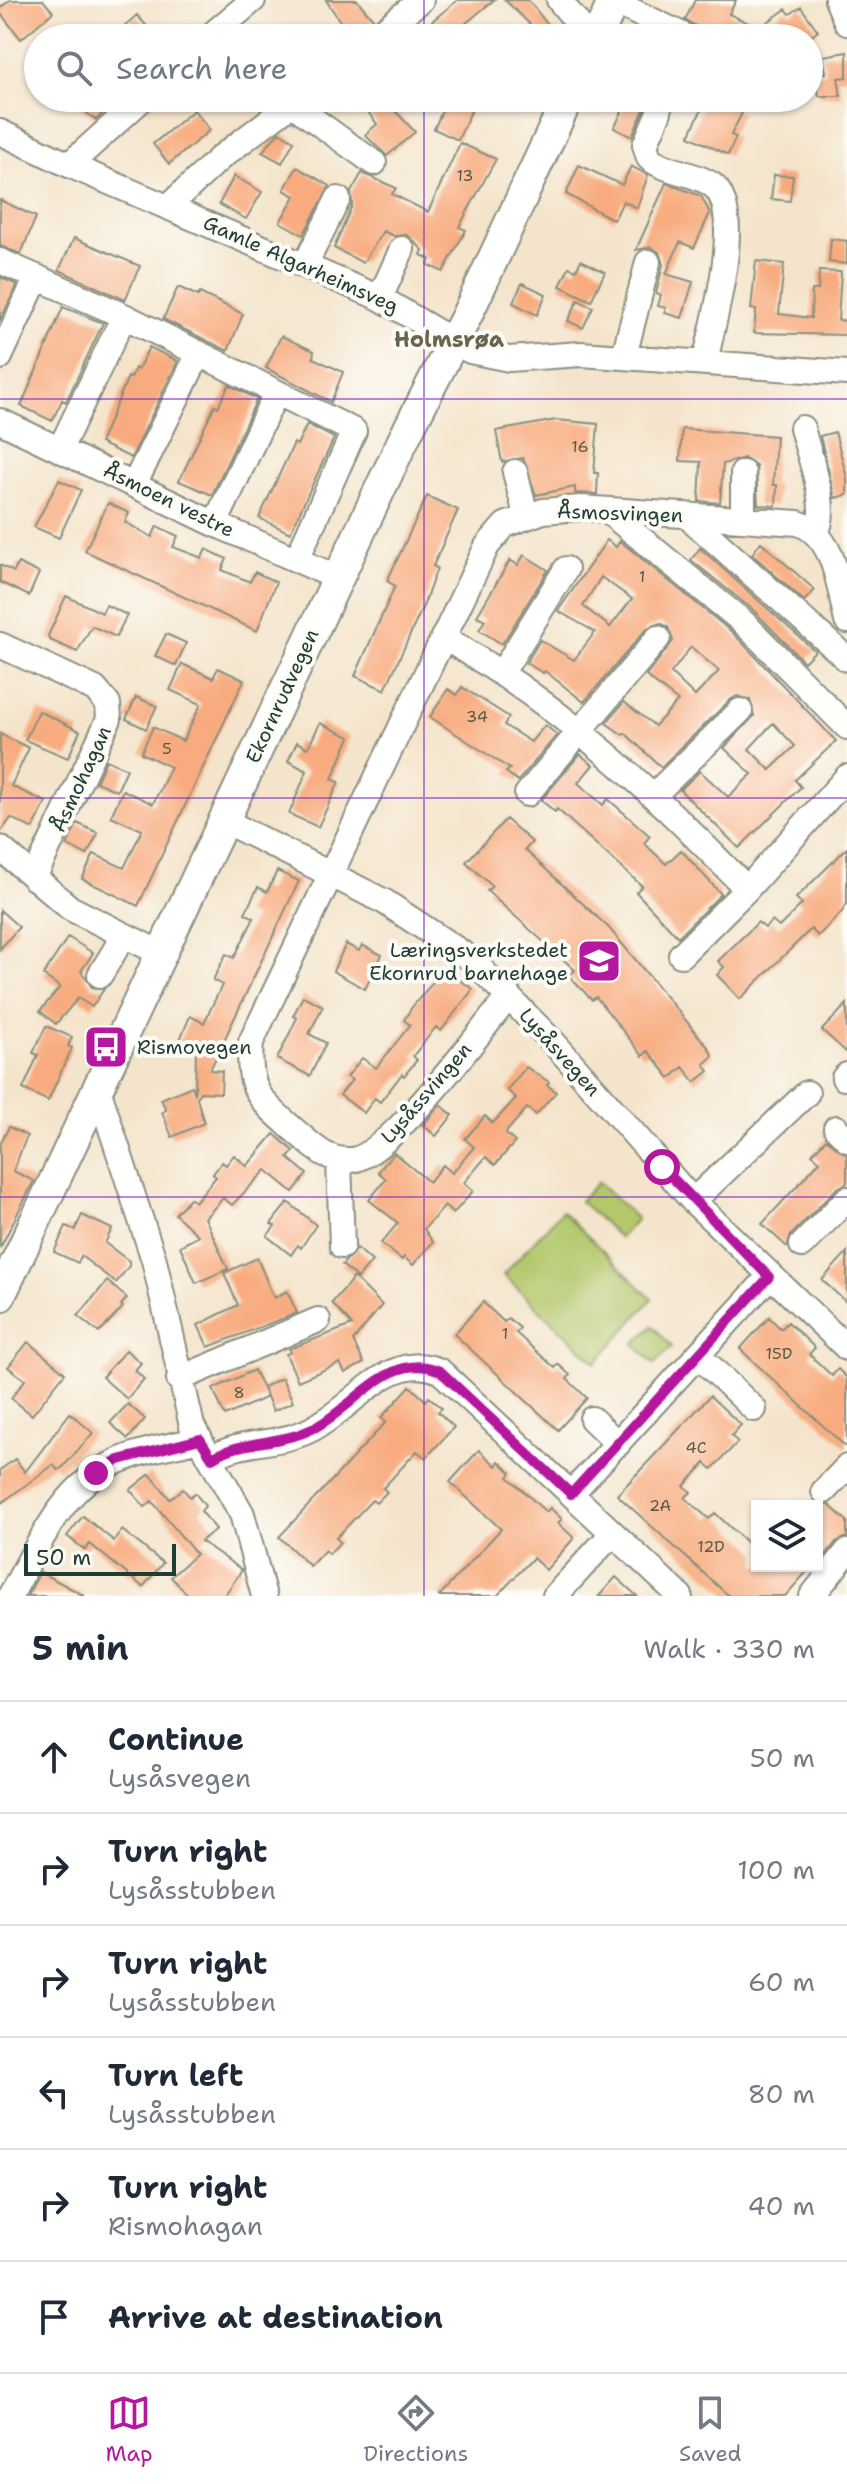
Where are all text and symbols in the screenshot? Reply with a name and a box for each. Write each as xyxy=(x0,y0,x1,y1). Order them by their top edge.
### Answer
search box xyxy=(24,24,823,112)
icon: search xyxy=(52,46,96,90)
text: Search here xyxy=(116,48,287,89)
house number: 13 xyxy=(456,165,474,186)
street label: Gamle Algarheimsveg xyxy=(199,209,403,319)
district label: Holmsrøa xyxy=(394,325,504,354)
house number: 16 xyxy=(571,436,589,457)
street label: Åsmoen vestre xyxy=(99,457,239,543)
street label: Åsmosvingen xyxy=(557,498,683,528)
house number: 1 xyxy=(639,566,645,587)
street label: Ekornrudvegen xyxy=(240,625,324,767)
house number: 34 xyxy=(466,706,488,727)
street label: Åsmohagan xyxy=(45,722,117,836)
house number: 5 xyxy=(162,738,172,759)
place label: Læringsverkstedet Ekornrud barnehage xyxy=(369,937,568,986)
school or university icon: Læringsverkstedet Ekornrud barnehage xyxy=(575,937,623,985)
street label: Lysåsvegen xyxy=(514,1002,606,1102)
bus stop icon: Rismovegen xyxy=(82,1023,130,1071)
place label: Rismovegen xyxy=(137,1034,252,1060)
street label: Lysåssvingen xyxy=(375,1037,477,1149)
route start xyxy=(644,1149,680,1185)
house number: 1 xyxy=(502,1323,508,1344)
house number: 15D xyxy=(766,1343,792,1364)
house number: 8 xyxy=(233,1382,245,1403)
house number: 4C xyxy=(685,1437,707,1458)
route end xyxy=(78,1455,114,1491)
house number: 2A xyxy=(649,1495,671,1516)
map controls xyxy=(751,1500,823,1572)
button: layers xyxy=(751,1500,823,1572)
house number: 12D xyxy=(697,1536,725,1557)
scale bar xyxy=(24,1540,176,1576)
text: 50 m xyxy=(36,1543,91,1572)
text: 5 min xyxy=(32,1625,129,1671)
text: Walk · 330 m xyxy=(643,1631,815,1666)
text: Continue xyxy=(108,1719,244,1760)
icon: ahead xyxy=(32,1735,76,1779)
text: 50 m xyxy=(750,1740,815,1775)
text: Lysåsvegen xyxy=(108,1760,251,1795)
text: Turn right xyxy=(108,1831,267,1872)
icon: right xyxy=(32,1847,76,1891)
text: 100 m xyxy=(737,1852,815,1887)
text: Lysåsstubben xyxy=(108,1872,276,1907)
text: Turn right xyxy=(108,1943,267,1984)
icon: right xyxy=(32,1959,76,2003)
text: 60 m xyxy=(748,1964,815,1999)
text: Lysåsstubben xyxy=(108,1984,276,2019)
text: Turn left xyxy=(108,2055,243,2096)
icon: left xyxy=(32,2071,76,2115)
text: 80 m xyxy=(748,2076,815,2111)
text: Lysåsstubben xyxy=(108,2096,276,2131)
text: Turn right xyxy=(108,2167,267,2208)
icon: right xyxy=(32,2183,76,2227)
text: 40 m xyxy=(748,2188,815,2223)
text: Rismohagan xyxy=(108,2208,263,2243)
icon: arrive xyxy=(32,2295,76,2339)
text: Arrive at destination xyxy=(108,2297,443,2338)
tab: Map xyxy=(105,2391,153,2468)
tab: Directions xyxy=(363,2391,468,2468)
tab: Saved xyxy=(679,2391,742,2468)

